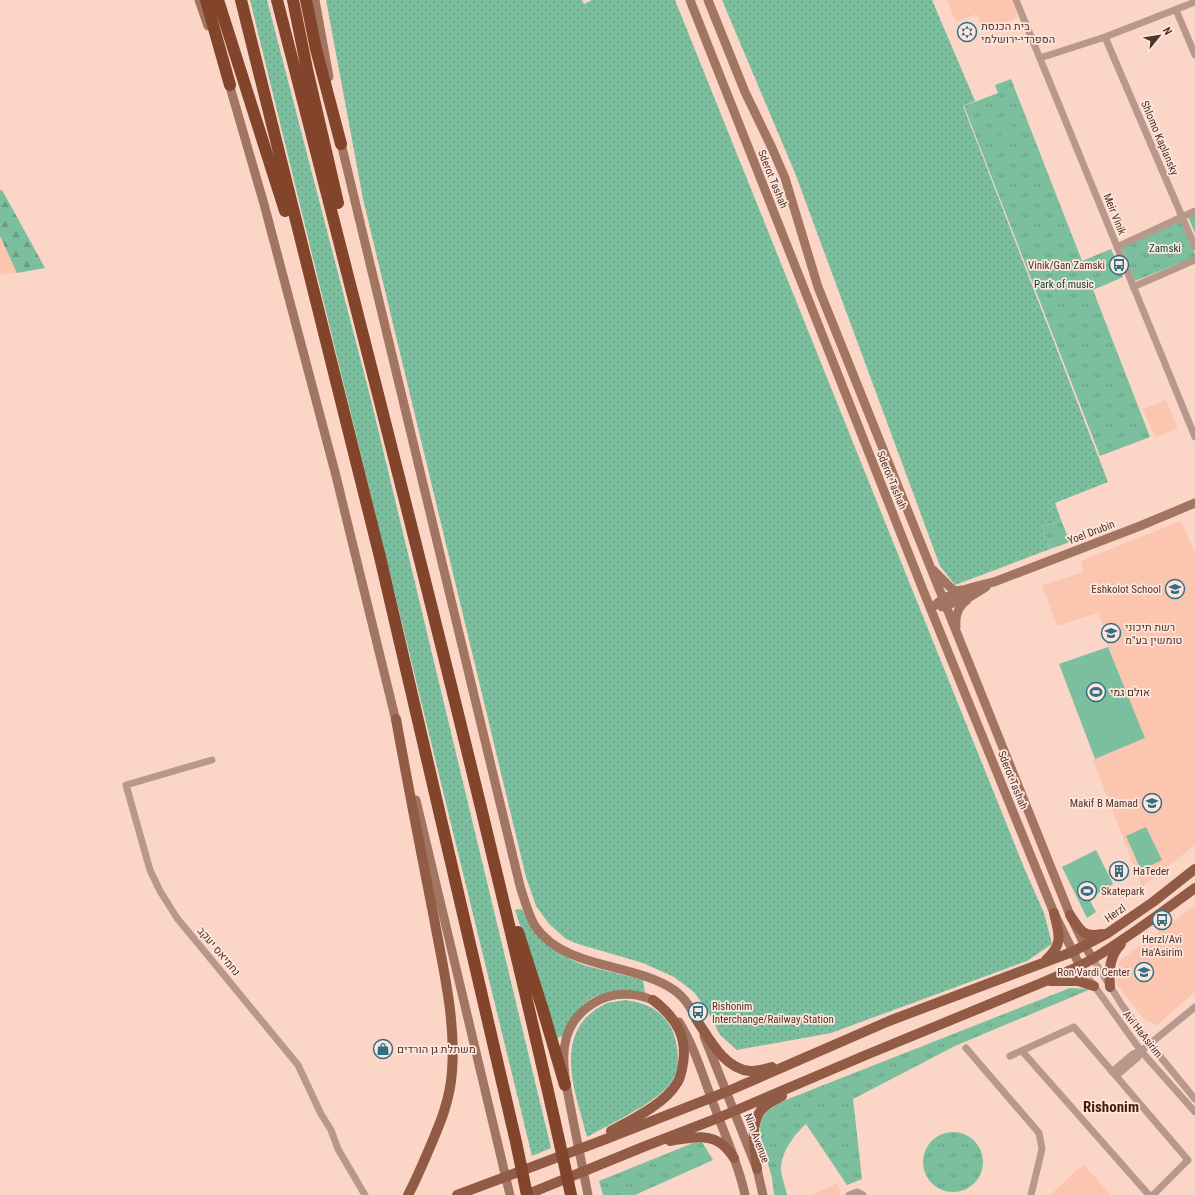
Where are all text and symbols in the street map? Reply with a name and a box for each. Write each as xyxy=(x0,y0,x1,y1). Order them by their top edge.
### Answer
north arrow xyxy=(1139,16,1179,56)
place label: בית הכנסת הספרדי-ירושלמי xyxy=(981,20,1055,46)
synagogue icon: בית הכנסת הספרדי-ירושלמי xyxy=(956,21,978,43)
text: N xyxy=(1160,25,1175,38)
street label: Shlomo Kaplansky xyxy=(1138,99,1181,178)
street label: Sderot Tashah xyxy=(755,148,790,210)
street label: Meir Vinik xyxy=(1100,192,1129,237)
park label: Zamski xyxy=(1149,242,1181,255)
bus stop icon: Vinik/Gan Zamski xyxy=(1108,254,1130,276)
place label: Vinik/Gan Zamski xyxy=(1028,259,1105,272)
park label: Park of music xyxy=(1034,278,1094,291)
street label: Sderot Tashah xyxy=(874,449,909,511)
street label: Yoel Drubin xyxy=(1066,518,1117,547)
school or university icon: Eshkolot School xyxy=(1164,578,1186,600)
place label: Eshkolot School xyxy=(1091,583,1161,596)
place label: רשת תיכוני טומשין בע"מ xyxy=(1125,621,1183,647)
school or university icon: רשת תיכוני טומשין בע"מ xyxy=(1100,622,1122,644)
sports icon: אולם גמי xyxy=(1085,681,1107,703)
place label: אולם גמי xyxy=(1110,686,1150,699)
street label: Sderot Tashah xyxy=(995,749,1030,811)
school or university icon: Makif B Mamad xyxy=(1141,792,1163,814)
place label: Makif B Mamad xyxy=(1070,797,1138,810)
building icon: HaTeder xyxy=(1108,860,1130,882)
place label: HaTeder xyxy=(1133,865,1170,878)
sports icon: Skatepark xyxy=(1076,880,1098,902)
place label: Skatepark xyxy=(1101,885,1144,898)
street label: Herzl xyxy=(1102,902,1128,925)
bus stop icon: Herzl/Avi Ha'Asirim xyxy=(1151,909,1173,931)
street label: נחמיאס יעקב xyxy=(194,924,243,978)
place label: Herzl/Avi Ha'Asirim xyxy=(1141,933,1183,959)
school or university icon: Ron Vardi Center xyxy=(1133,961,1155,983)
place label: Ron Vardi Center xyxy=(1057,966,1131,979)
place label: Rishonim Interchange/Railway Station xyxy=(712,1000,834,1026)
bus stop icon: Rishonim Interchange/Railway Station xyxy=(687,1001,709,1023)
street label: Avi HaAsirim xyxy=(1120,1008,1165,1060)
shop icon: משתלת גן הורדים xyxy=(372,1038,394,1060)
place label: משתלת גן הורדים xyxy=(397,1043,476,1056)
district label: Rishonim xyxy=(1083,1098,1139,1116)
street label: Nim Avenue xyxy=(741,1112,772,1165)

